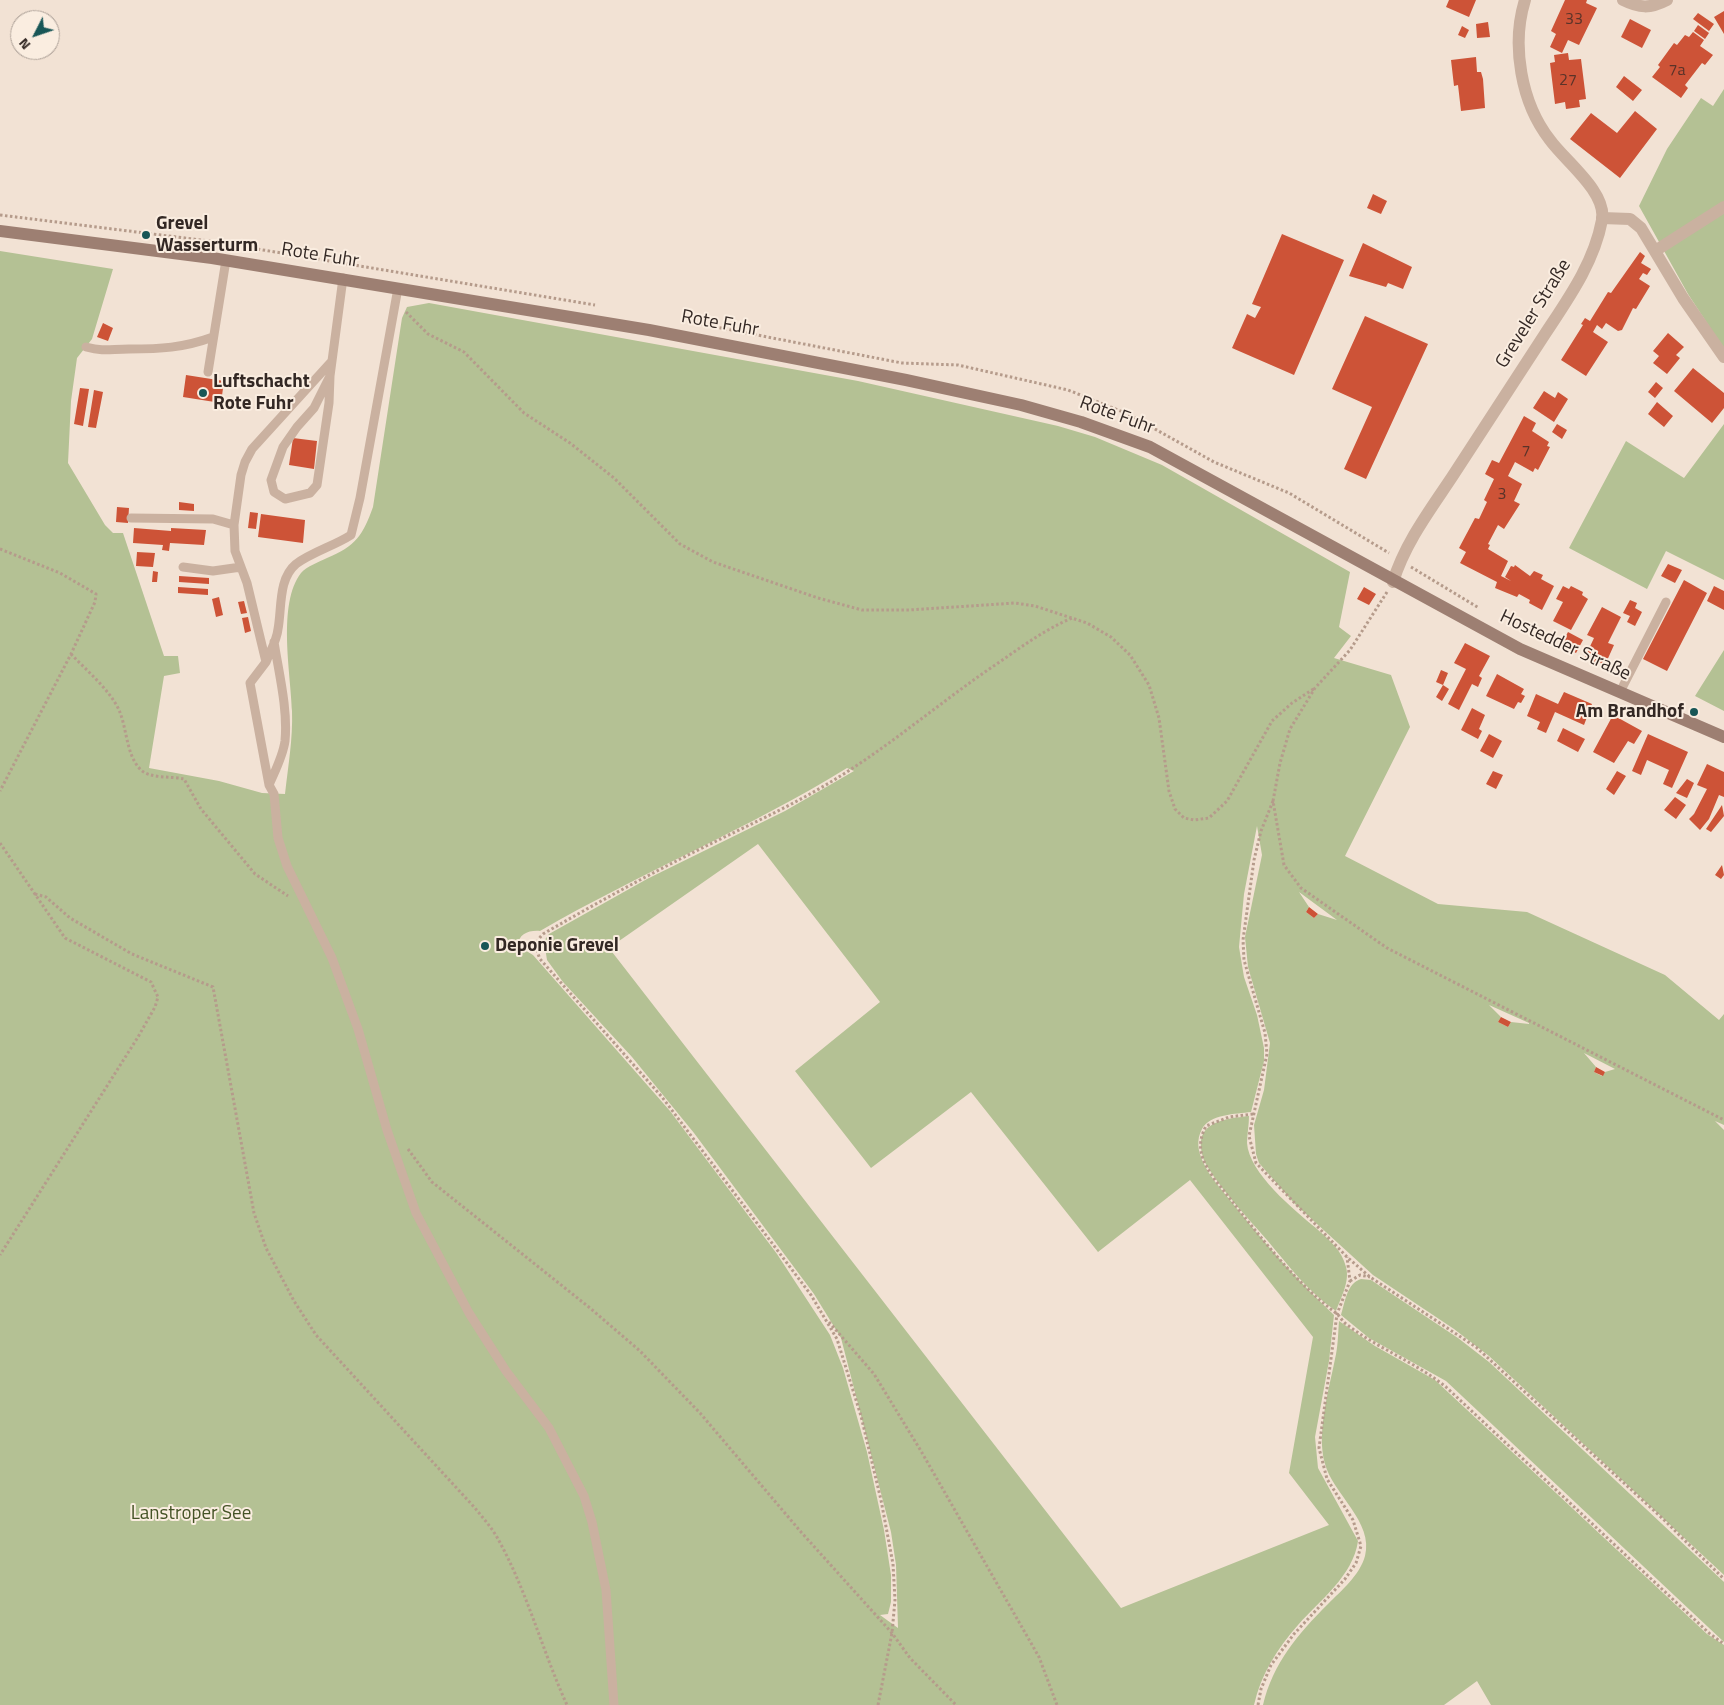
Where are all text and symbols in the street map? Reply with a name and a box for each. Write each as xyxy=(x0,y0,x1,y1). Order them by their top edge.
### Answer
north arrow xyxy=(10,10,60,60)
house number: 33 xyxy=(1565,10,1583,30)
text: N xyxy=(13,34,35,55)
house number: 7a xyxy=(1669,61,1685,81)
house number: 27 xyxy=(1559,71,1577,91)
place label: Grevel Wasserturm xyxy=(156,213,258,257)
marker: Grevel Wasserturm xyxy=(140,229,152,241)
street label: Rote Fuhr xyxy=(279,239,361,273)
street label: Greveler Straße xyxy=(1491,255,1577,373)
street label: Rote Fuhr xyxy=(679,306,761,342)
place label: Luftschacht Rote Fuhr xyxy=(213,371,310,415)
marker: Luftschacht Rote Fuhr xyxy=(197,387,209,399)
street label: Rote Fuhr xyxy=(1076,392,1158,440)
house number: 7 xyxy=(1522,442,1530,462)
house number: 3 xyxy=(1498,485,1506,505)
street label: Hostedder Straße xyxy=(1496,606,1634,686)
place label: Am Brandhof xyxy=(1576,701,1684,723)
marker: Am Brandhof xyxy=(1688,706,1700,718)
place label: Deponie Grevel xyxy=(495,935,619,957)
marker: Deponie Grevel xyxy=(479,940,491,952)
park label: Lanstroper See xyxy=(131,1503,251,1525)

